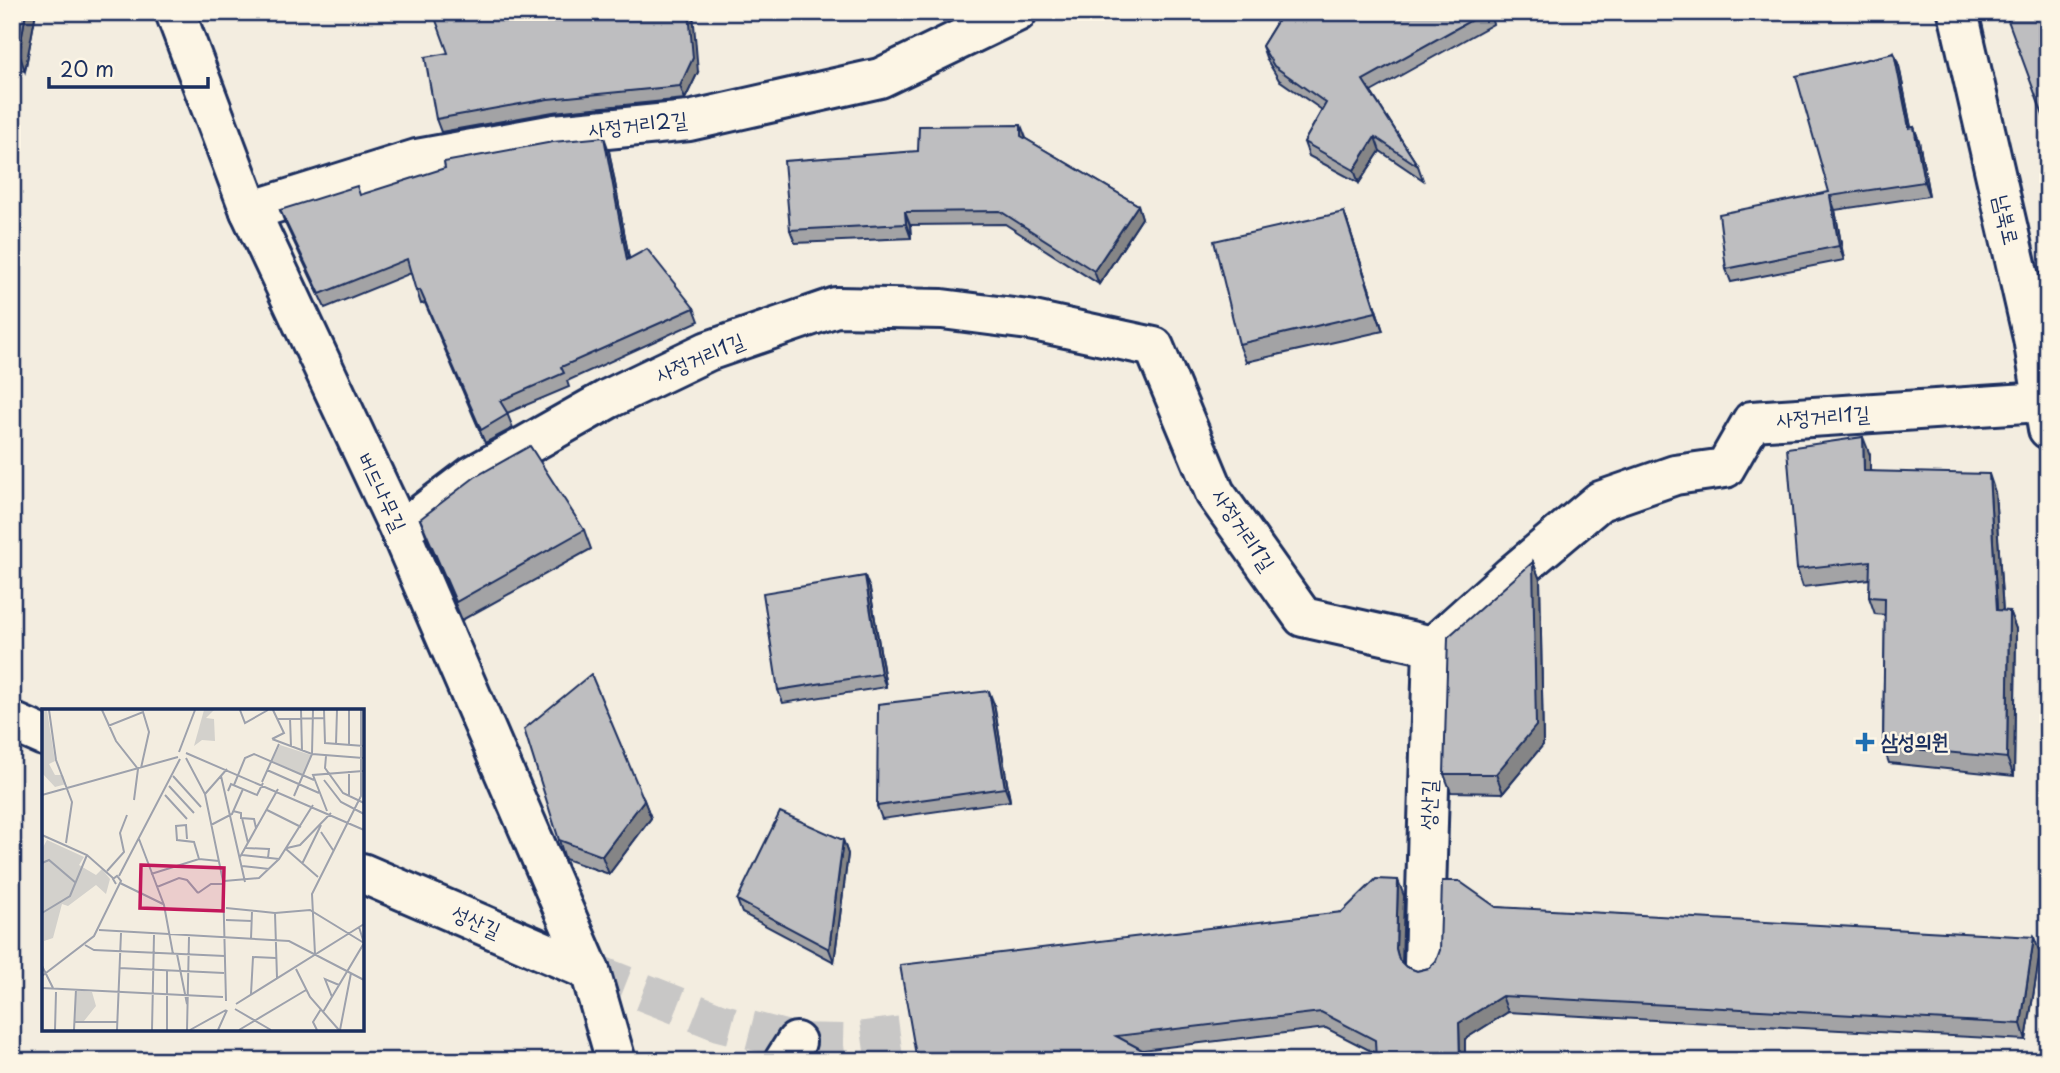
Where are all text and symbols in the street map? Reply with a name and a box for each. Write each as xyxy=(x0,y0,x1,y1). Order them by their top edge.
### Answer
scale bar xyxy=(49,46,208,90)
text: 20 m xyxy=(60,52,114,84)
street label: 사정거리2길 xyxy=(587,102,689,144)
street label: 남북로 xyxy=(1987,191,2029,248)
street label: 사정거리1길 xyxy=(650,323,749,389)
street label: 사정거리1길 xyxy=(1775,396,1871,434)
street label: 버드나무길 xyxy=(351,446,416,536)
street label: 사정거리1길 xyxy=(1205,481,1284,577)
inset map xyxy=(42,709,364,1031)
place label: 삼성의원 xyxy=(1881,724,1949,756)
marker: 삼성의원 xyxy=(1855,732,1875,752)
street label: 성산길 xyxy=(1410,779,1444,831)
street label: 성산길 xyxy=(447,896,506,945)

